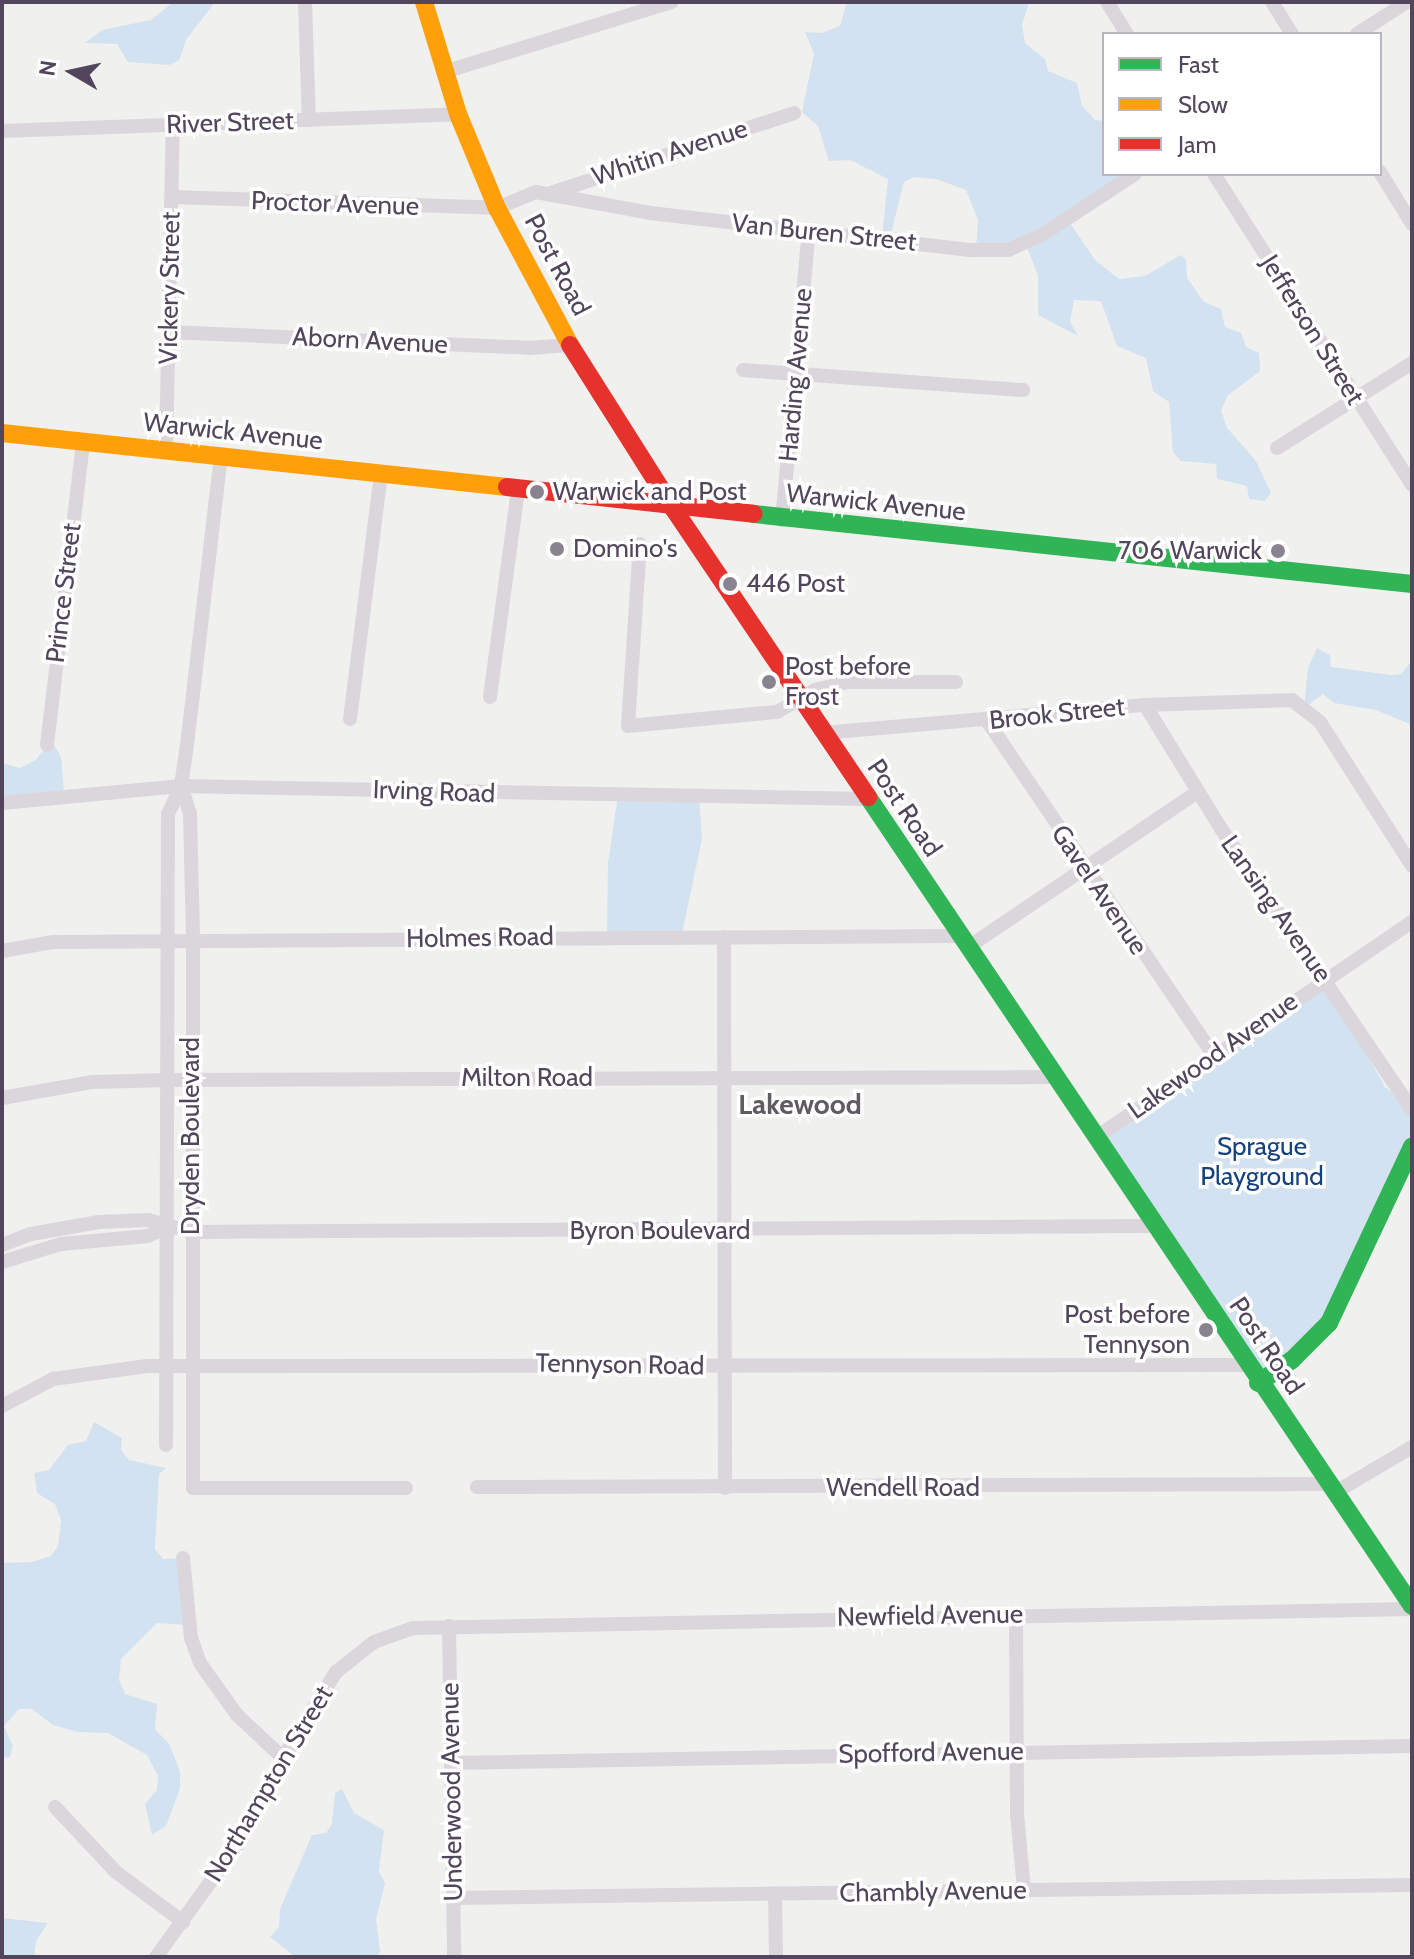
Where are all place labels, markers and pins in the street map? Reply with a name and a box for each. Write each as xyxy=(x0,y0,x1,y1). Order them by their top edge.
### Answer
place label: Warwick and Post xyxy=(553,476,747,508)
marker: Warwick and Post xyxy=(528,483,546,501)
place label: Domino's xyxy=(573,533,678,565)
place label: 706 Warwick xyxy=(1118,535,1262,567)
marker: Domino's xyxy=(548,540,566,558)
marker: 706 Warwick xyxy=(1269,542,1287,560)
place label: 446 Post xyxy=(746,568,845,600)
marker: 446 Post xyxy=(721,575,739,593)
place label: Post before Frost xyxy=(785,651,911,712)
marker: Post before Frost xyxy=(760,673,778,691)
place label: Post before Tennyson xyxy=(1064,1299,1190,1360)
marker: Post before Tennyson xyxy=(1197,1321,1215,1339)

